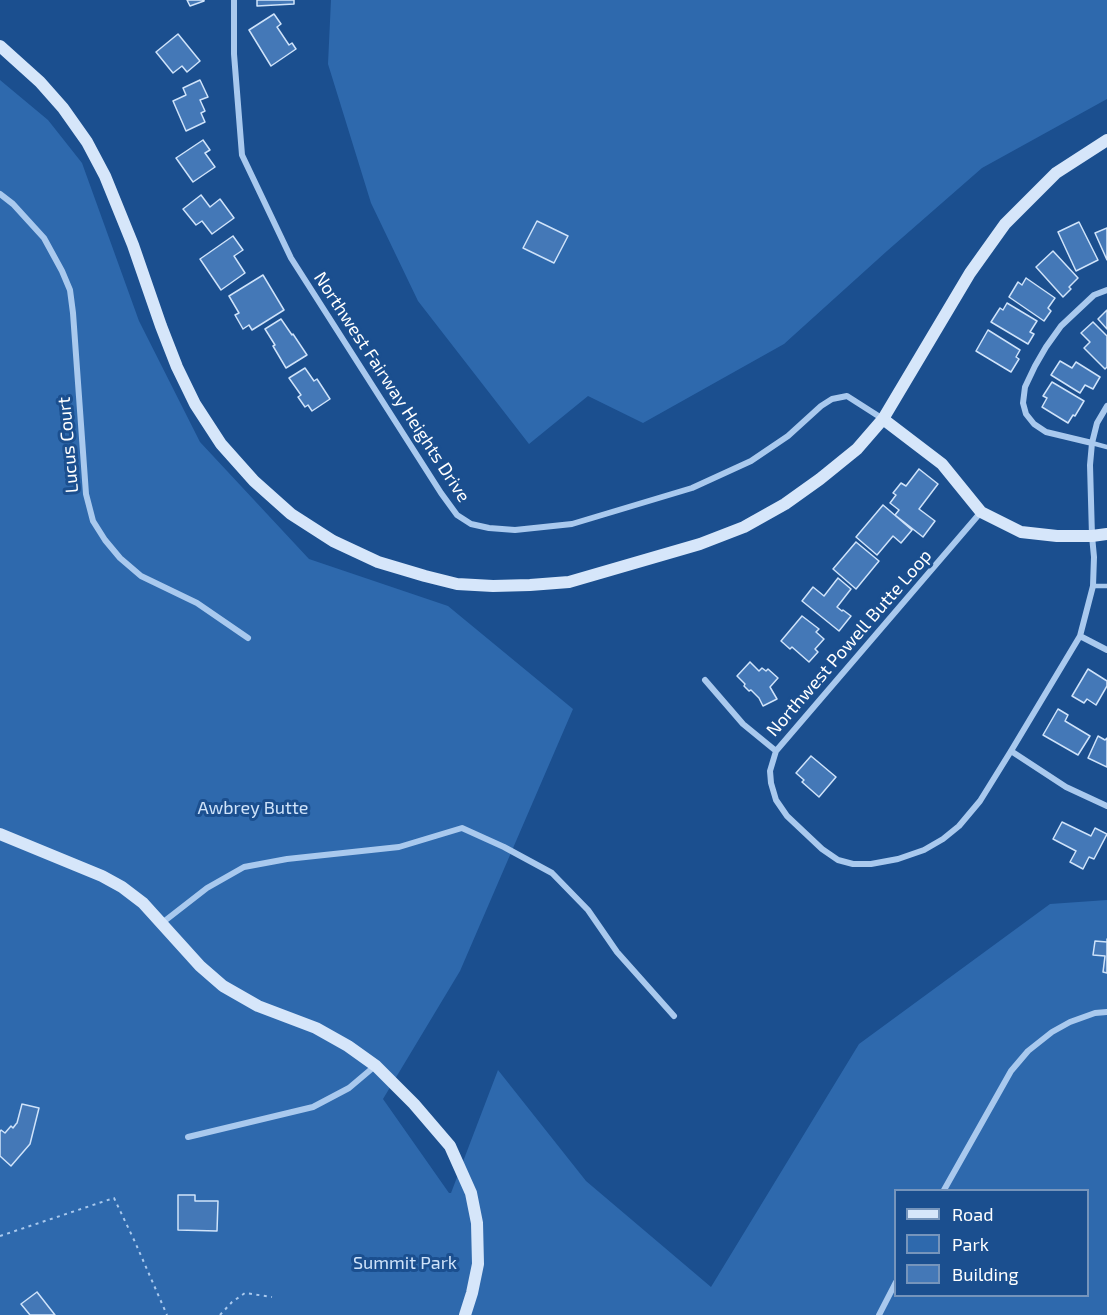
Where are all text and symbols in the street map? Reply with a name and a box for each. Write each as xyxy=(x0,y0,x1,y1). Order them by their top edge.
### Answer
street label: Northwest Fairway Heights Drive xyxy=(309,268,475,506)
street label: Lucus Court xyxy=(53,396,83,494)
street label: Northwest Powell Butte Loop xyxy=(762,545,936,741)
park label: Awbrey Butte xyxy=(198,797,308,819)
legend xyxy=(894,1189,1089,1297)
text: Road xyxy=(952,1203,993,1225)
text: Park xyxy=(952,1233,989,1255)
park label: Summit Park xyxy=(353,1252,457,1274)
text: Building xyxy=(952,1263,1019,1285)

